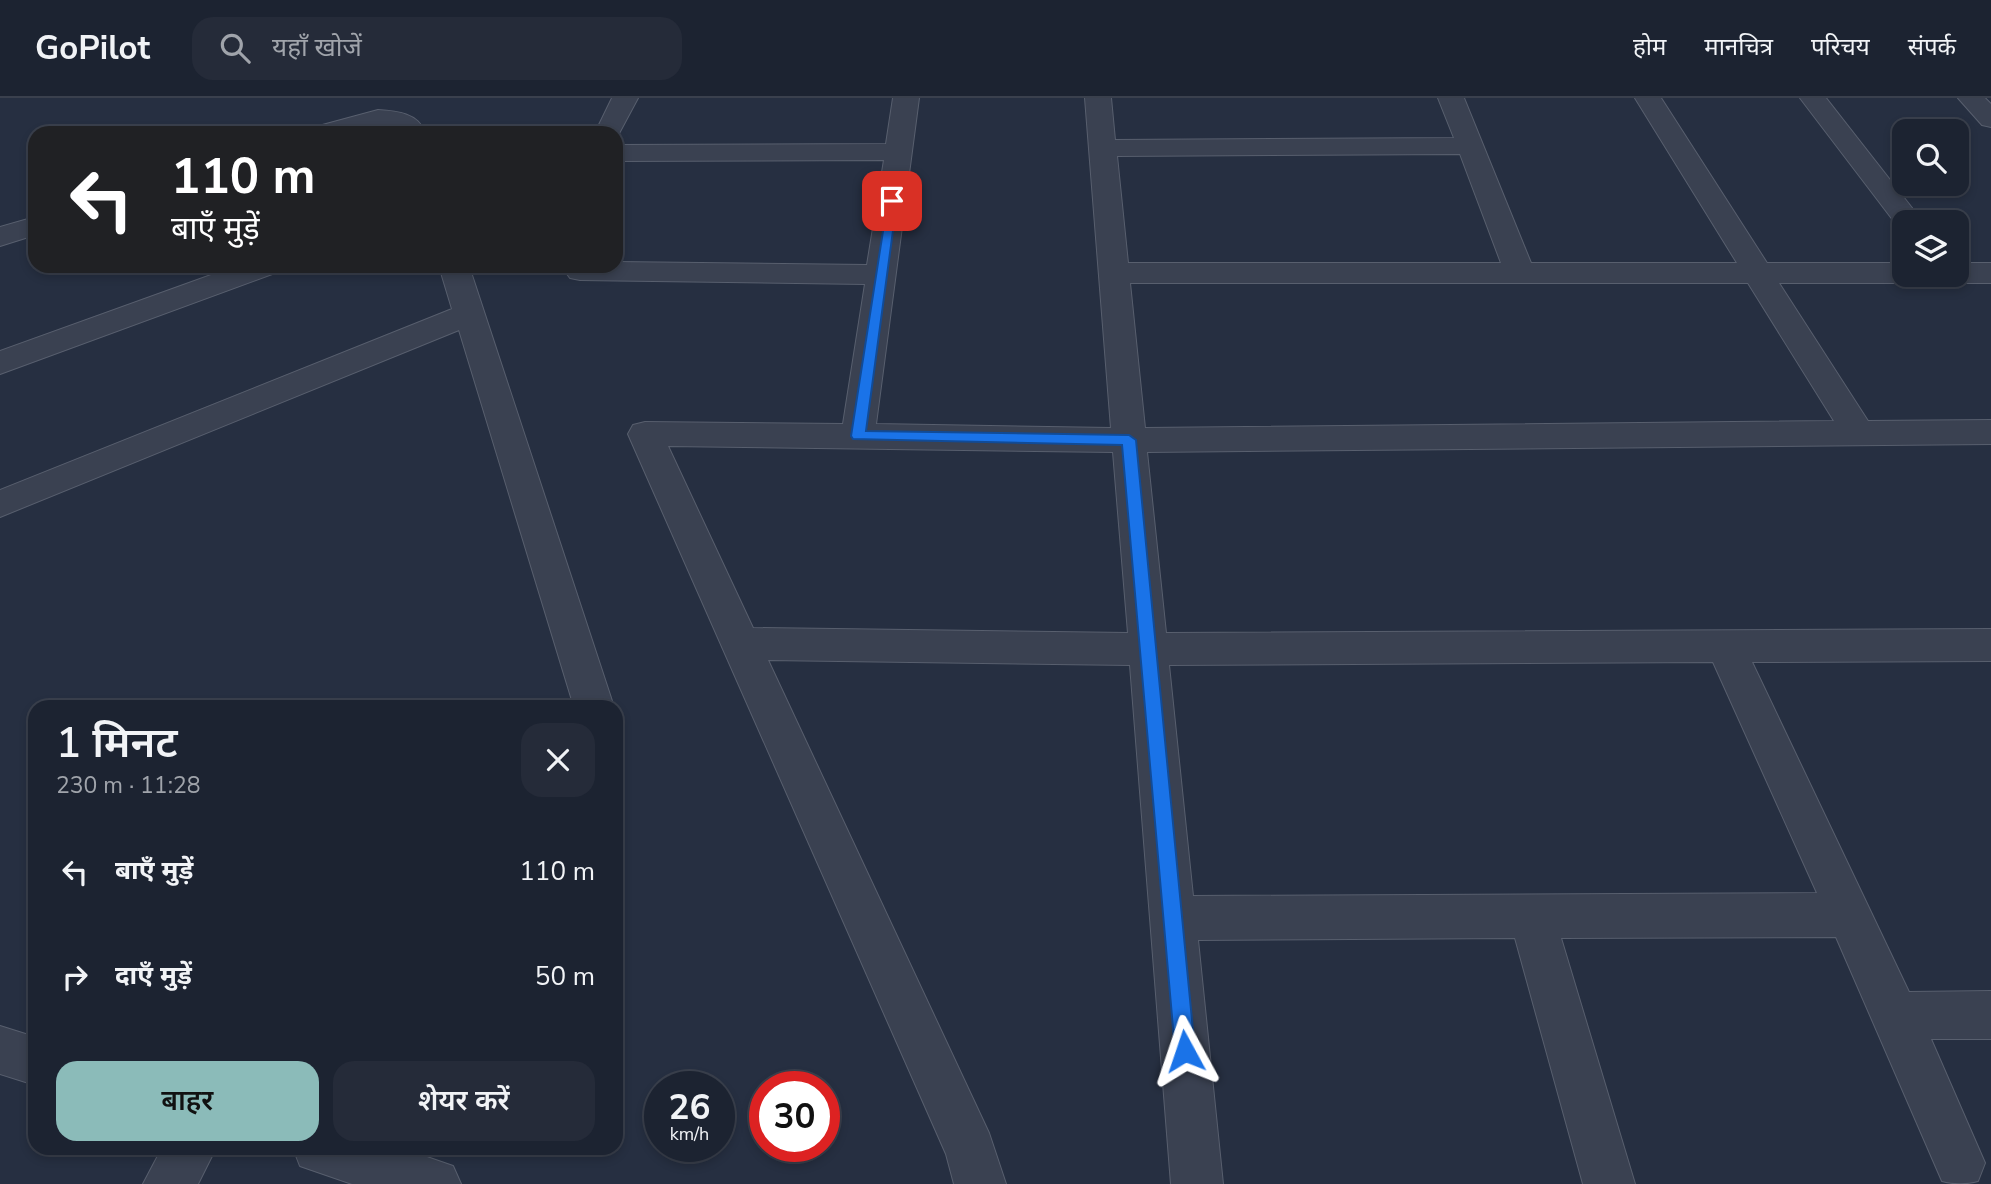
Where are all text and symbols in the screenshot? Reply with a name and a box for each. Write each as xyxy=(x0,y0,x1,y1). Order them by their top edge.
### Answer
search box xyxy=(192,17,682,80)
text: GoPilot xyxy=(35,26,150,71)
icon: search xyxy=(216,29,254,67)
text: यहाँ खोजें xyxy=(272,30,362,65)
text: होम xyxy=(1633,31,1666,63)
text: मानचित्र xyxy=(1704,31,1773,63)
text: परिचय xyxy=(1811,31,1870,63)
text: संपर्क xyxy=(1908,31,1956,63)
map controls xyxy=(1892,119,1969,287)
button: search xyxy=(1892,119,1969,196)
text: 110 m xyxy=(171,143,315,210)
icon: left xyxy=(56,154,147,245)
pin xyxy=(862,171,922,231)
icon: arrive xyxy=(873,182,911,220)
text: बाएँ मुड़ें xyxy=(171,207,260,250)
button: layers xyxy=(1892,210,1969,287)
text: 1 मिनट xyxy=(56,715,178,772)
button: close xyxy=(521,723,595,797)
text: 230 m · 11:28 xyxy=(56,770,201,801)
icon: left xyxy=(56,853,94,891)
text: बाएँ मुड़ें xyxy=(115,853,193,888)
text: 110 m xyxy=(519,854,595,889)
icon: right xyxy=(56,958,94,996)
text: दाएँ मुड़ें xyxy=(115,958,192,993)
text: 50 m xyxy=(535,959,595,994)
position arrow xyxy=(1148,1014,1222,1088)
button: बाहर xyxy=(56,1061,319,1141)
button: शेयर करें xyxy=(333,1061,595,1141)
speed limit sign: 30 xyxy=(749,1071,840,1162)
text: 26 xyxy=(668,1084,711,1131)
text: km/h xyxy=(670,1122,709,1146)

